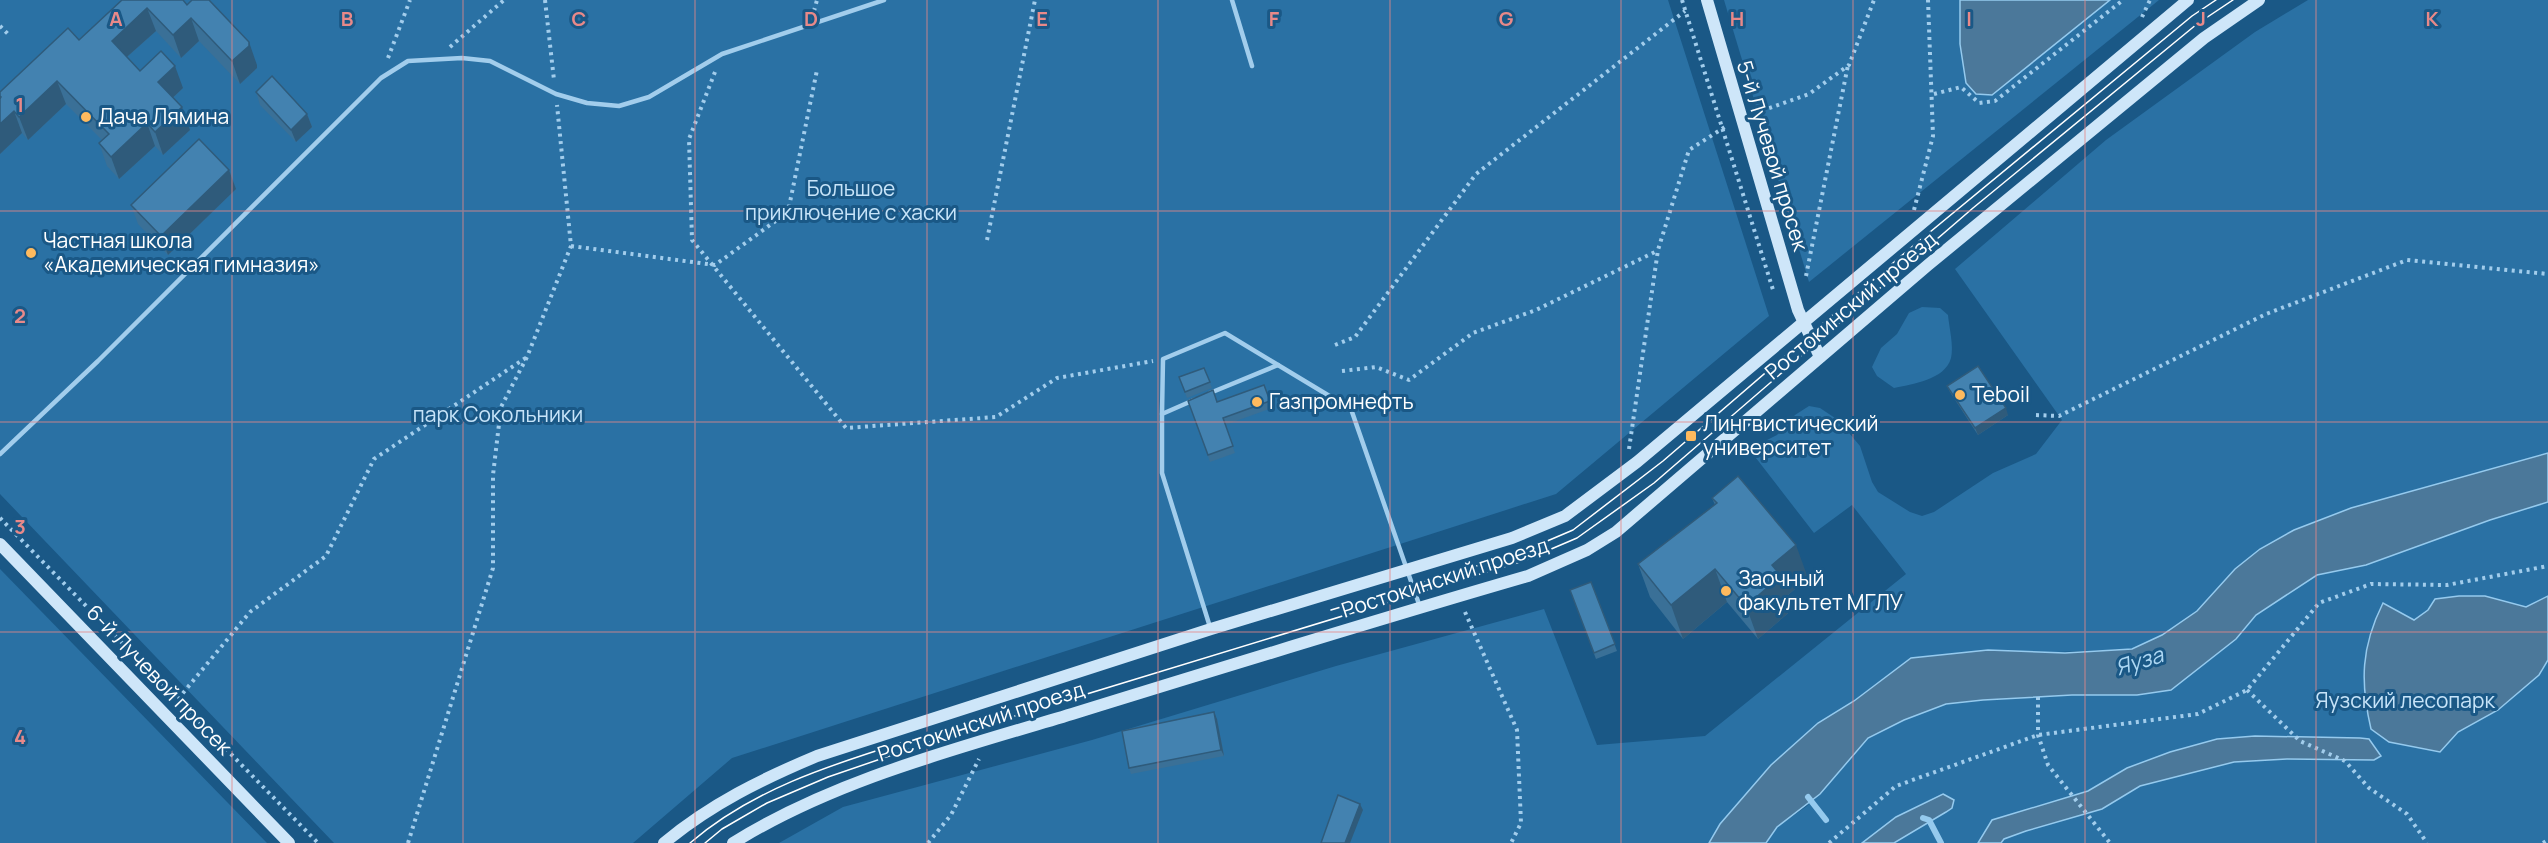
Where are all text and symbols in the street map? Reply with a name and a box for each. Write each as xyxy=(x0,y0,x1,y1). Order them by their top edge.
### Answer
text: A xyxy=(109,5,123,32)
text: B xyxy=(341,5,354,32)
text: C xyxy=(572,5,586,32)
text: D xyxy=(804,5,818,32)
text: E xyxy=(1036,5,1048,32)
text: F xyxy=(1269,5,1280,32)
text: G xyxy=(1499,5,1514,32)
text: H xyxy=(1730,5,1744,32)
text: I xyxy=(1966,5,1972,32)
text: J xyxy=(2196,5,2206,32)
text: K xyxy=(2426,5,2439,32)
street label: 5-й Лучевой просек xyxy=(1731,57,1815,255)
text: 1 xyxy=(16,91,24,118)
place label: Дача Лямина xyxy=(98,102,229,130)
marker: Дача Лямина xyxy=(79,110,93,124)
park label: Большое приключение с хаски xyxy=(745,174,957,226)
street label: Ростокинский проезд xyxy=(1759,225,1942,385)
place label: Частная школа «Академическая гимназия» xyxy=(43,226,320,278)
marker: Частная школа «Академическая гимназия» xyxy=(24,246,38,260)
text: 2 xyxy=(14,302,26,329)
place label: Teboil xyxy=(1972,380,2030,408)
place label: Газпромнефть xyxy=(1269,387,1414,415)
marker: Teboil xyxy=(1953,388,1967,402)
marker: Газпромнефть xyxy=(1250,395,1264,409)
park label: парк Сокольники xyxy=(413,400,583,428)
place label: Лингвистический университет xyxy=(1703,409,1879,461)
marker: Лингвистический университет xyxy=(1684,429,1698,443)
text: 3 xyxy=(14,513,26,540)
street label: Ростокинский проезд xyxy=(1338,530,1552,624)
place label: Заочный факультет МГЛУ xyxy=(1738,564,1903,616)
marker: Заочный факультет МГЛУ xyxy=(1719,584,1733,598)
street label: 6-й Лучевой просек xyxy=(81,598,239,761)
water label: Яуза xyxy=(2111,639,2168,682)
street label: Ростокинский проезд xyxy=(874,674,1088,768)
park label: Яузский лесопарк xyxy=(2315,686,2495,714)
text: 4 xyxy=(14,723,26,750)

